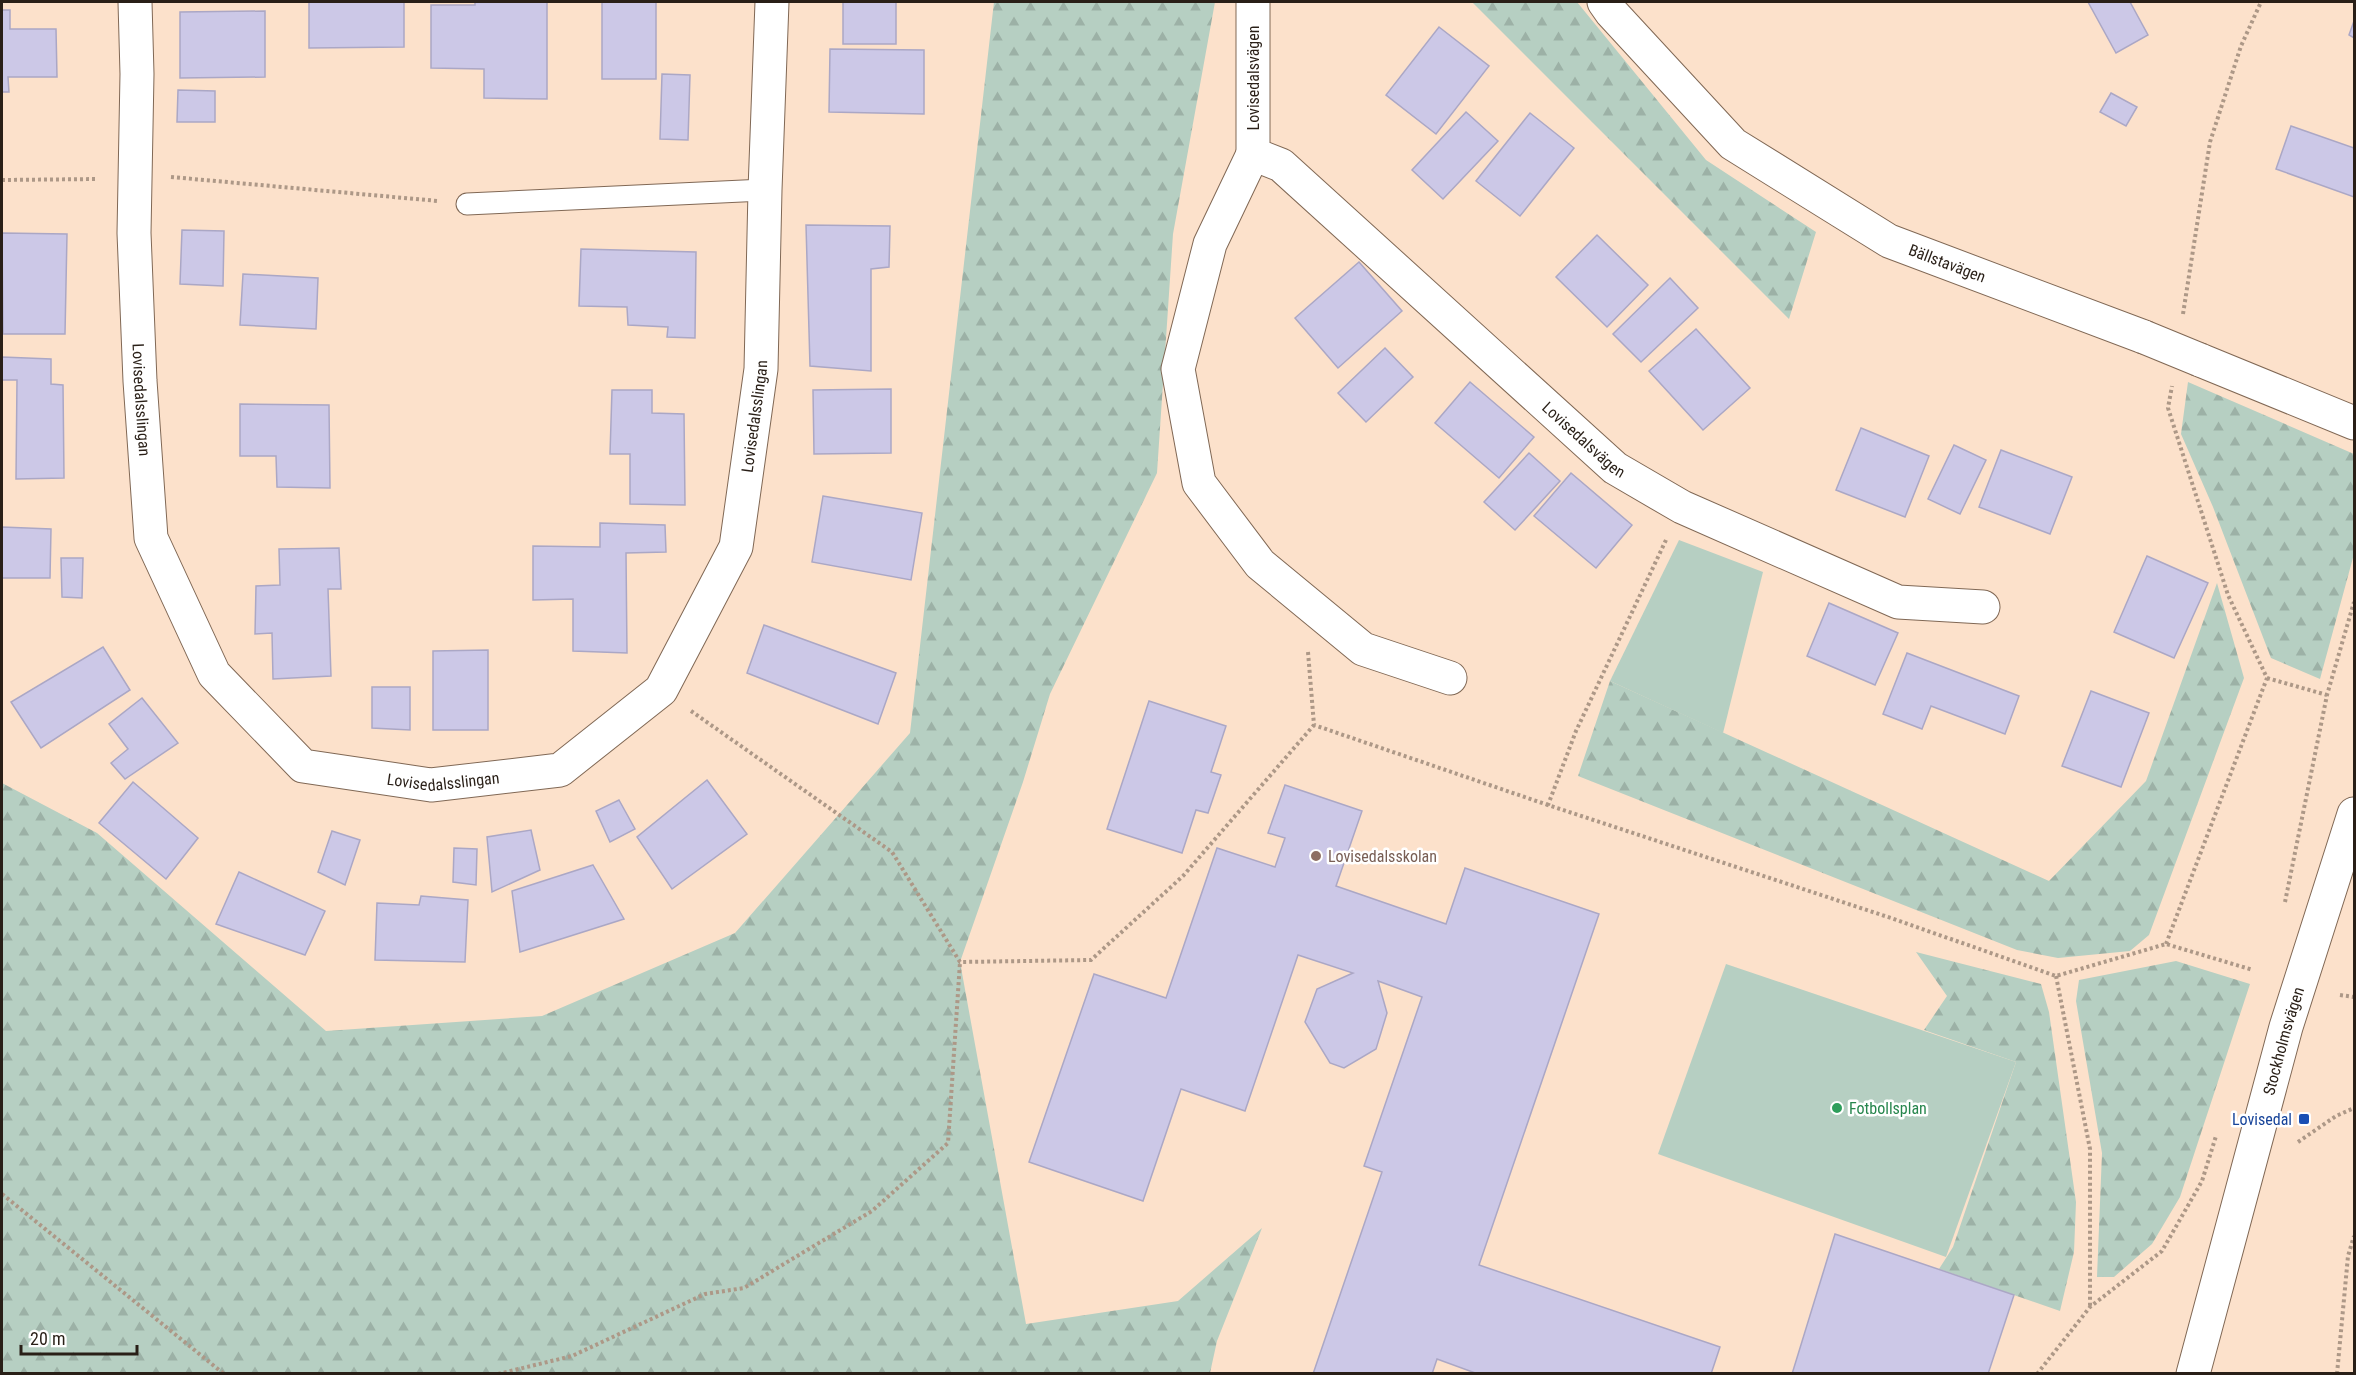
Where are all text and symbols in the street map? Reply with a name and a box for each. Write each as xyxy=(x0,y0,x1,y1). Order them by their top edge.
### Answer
street label: Lovisedalsvägen xyxy=(1244,26,1263,130)
street label: Bällstavägen xyxy=(1906,240,1989,286)
street label: Lovisedalsslingan xyxy=(129,343,155,457)
street label: Lovisedalsslingan xyxy=(737,360,771,474)
street label: Lovisedalsvägen xyxy=(1539,397,1629,481)
street label: Lovisedalsslingan xyxy=(386,768,500,795)
place label: Lovisedalsskolan xyxy=(1328,847,1437,866)
marker: Lovisedalsskolan xyxy=(1309,849,1323,863)
street label: Stockholmsvägen xyxy=(2259,984,2308,1097)
place label: Fotbollsplan xyxy=(1849,1099,1927,1118)
marker: Fotbollsplan xyxy=(1830,1101,1844,1115)
place label: Lovisedal xyxy=(2232,1110,2292,1129)
marker: Lovisedal xyxy=(2297,1112,2311,1126)
scale bar xyxy=(21,1318,136,1356)
text: 20 m xyxy=(30,1328,65,1349)

